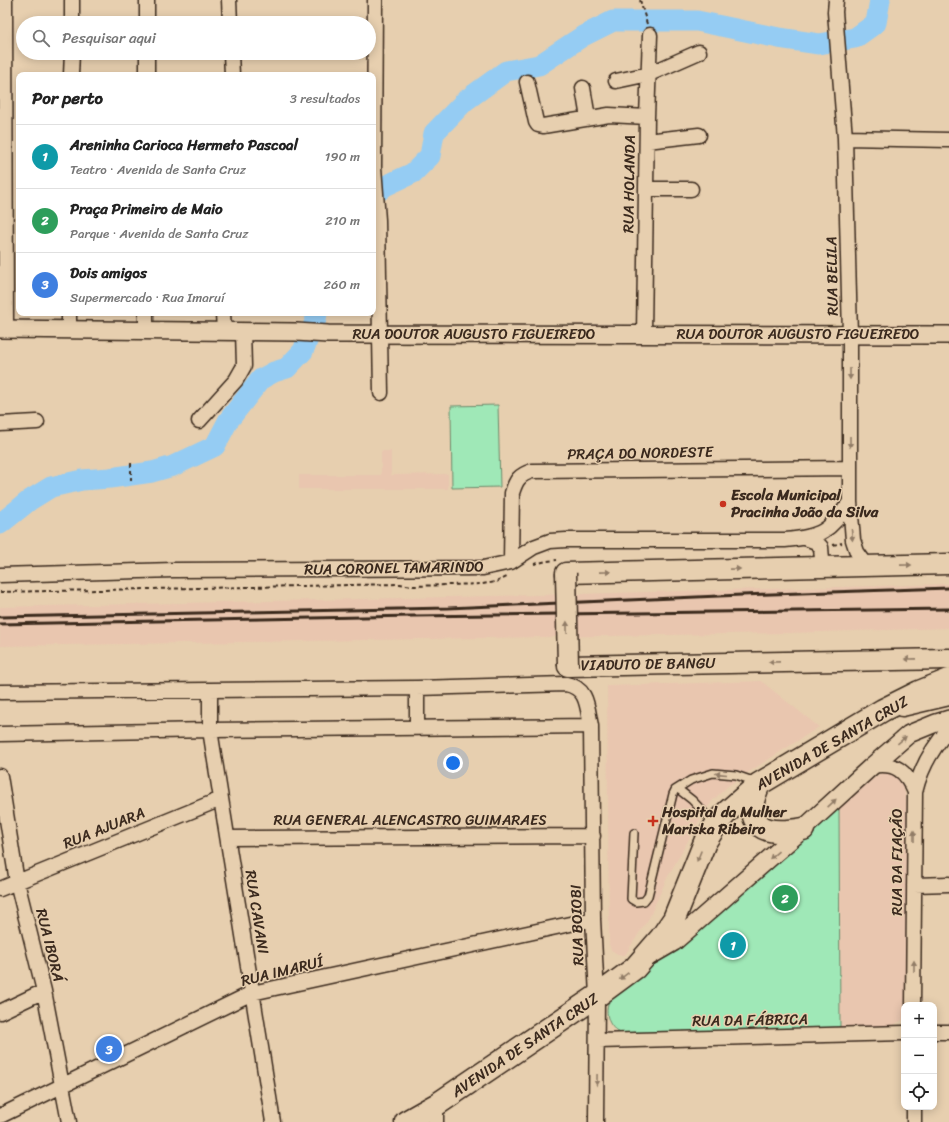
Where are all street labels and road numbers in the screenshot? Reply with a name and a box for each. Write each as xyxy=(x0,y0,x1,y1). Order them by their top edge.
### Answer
street label: RUA HOLANDA xyxy=(615,135,643,233)
street label: RUA BELILA xyxy=(818,236,846,316)
street label: RUA DOUTOR AUGUSTO FIGUEIREDO xyxy=(352,321,596,347)
street label: RUA DOUTOR AUGUSTO FIGUEIREDO xyxy=(676,321,920,347)
street label: PRAÇA DO NORDESTE xyxy=(567,439,715,467)
street label: RUA CORONEL TAMARINDO xyxy=(304,553,484,583)
street label: VIADUTO DE BANGU xyxy=(581,650,717,678)
street label: AVENIDA DE SANTA CRUZ xyxy=(750,688,914,798)
street label: RUA AJUARA xyxy=(59,800,149,856)
street label: RUA GENERAL ALENCASTRO GUIMARAES xyxy=(274,807,546,833)
street label: RUA DA FIAÇÃO xyxy=(884,808,910,916)
street label: RUA CAVANI xyxy=(238,868,277,956)
street label: RUA BOIOBI xyxy=(563,884,591,966)
street label: RUA IBORÁ xyxy=(28,906,72,986)
street label: RUA IMARUÍ xyxy=(238,948,327,994)
street label: AVENIDA DE SANTA CRUZ xyxy=(445,986,604,1105)
street label: RUA DA FÁBRICA xyxy=(692,1006,808,1034)

